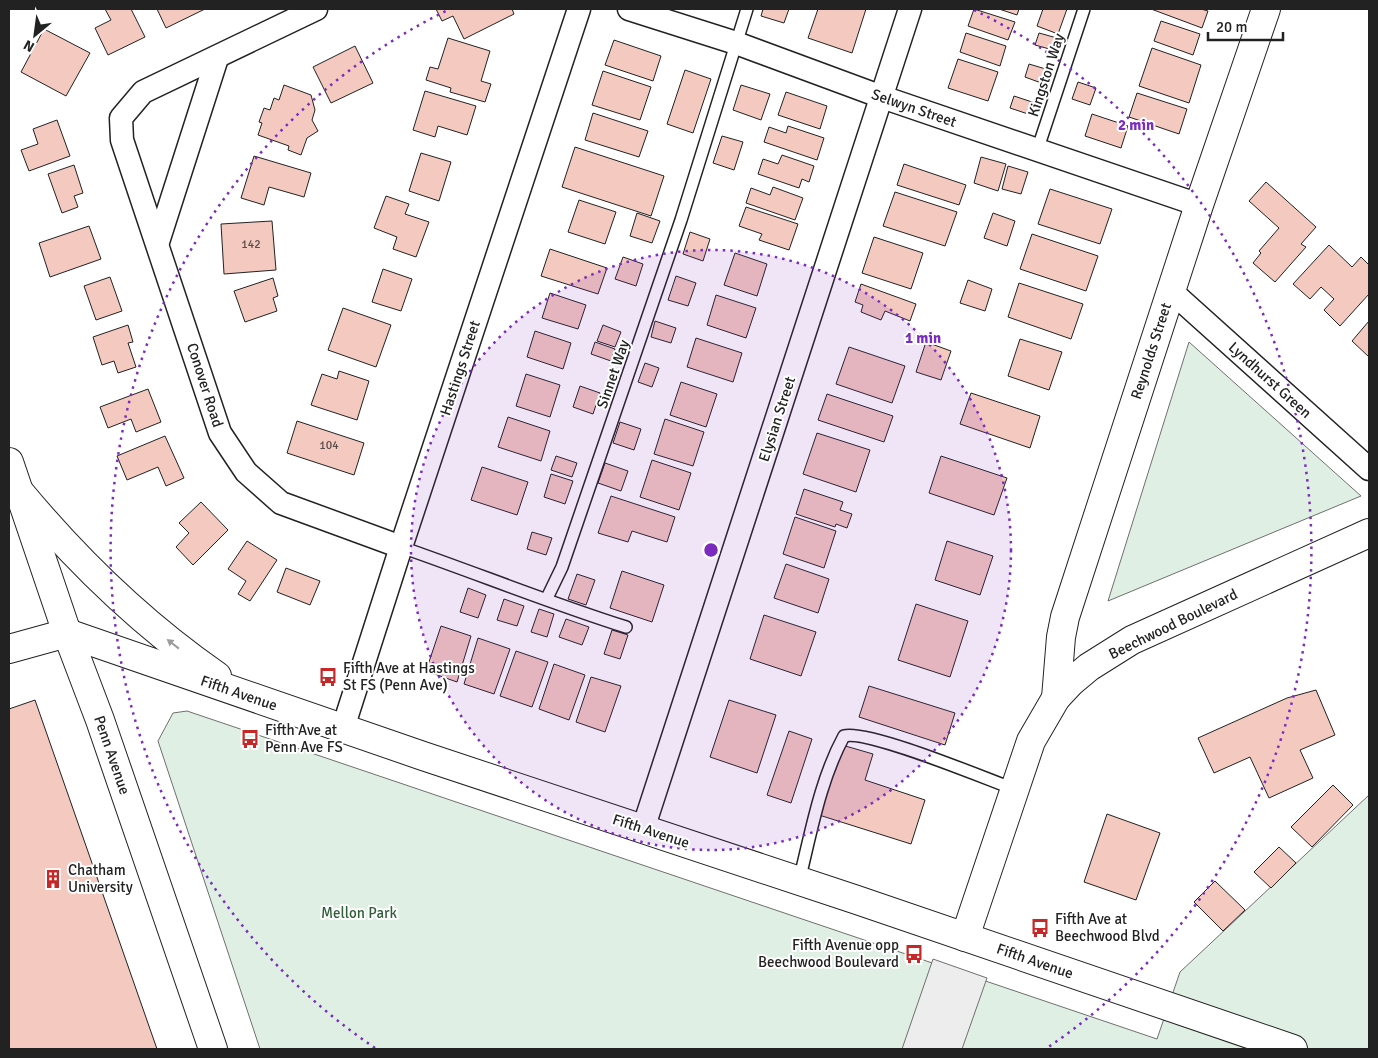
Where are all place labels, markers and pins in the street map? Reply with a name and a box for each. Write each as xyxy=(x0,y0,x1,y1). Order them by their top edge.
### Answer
centre of rings xyxy=(702,541,720,559)
place label: Fifth Ave at Hastings St FS (Penn Ave) xyxy=(343,659,475,694)
bus stop icon: Fifth Ave at Hastings St FS (Penn Ave) xyxy=(317,666,339,688)
place label: Fifth Ave at Penn Ave FS xyxy=(265,721,343,756)
bus stop icon: Fifth Ave at Penn Ave FS xyxy=(239,728,261,750)
place label: Chatham University xyxy=(68,861,133,896)
building icon: Chatham University xyxy=(42,868,64,890)
place label: Fifth Ave at Beechwood Blvd xyxy=(1055,910,1160,945)
bus stop icon: Fifth Ave at Beechwood Blvd xyxy=(1029,917,1051,939)
place label: Fifth Avenue opp Beechwood Boulevard xyxy=(758,936,899,971)
bus stop icon: Fifth Avenue opp Beechwood Boulevard xyxy=(903,943,925,965)

